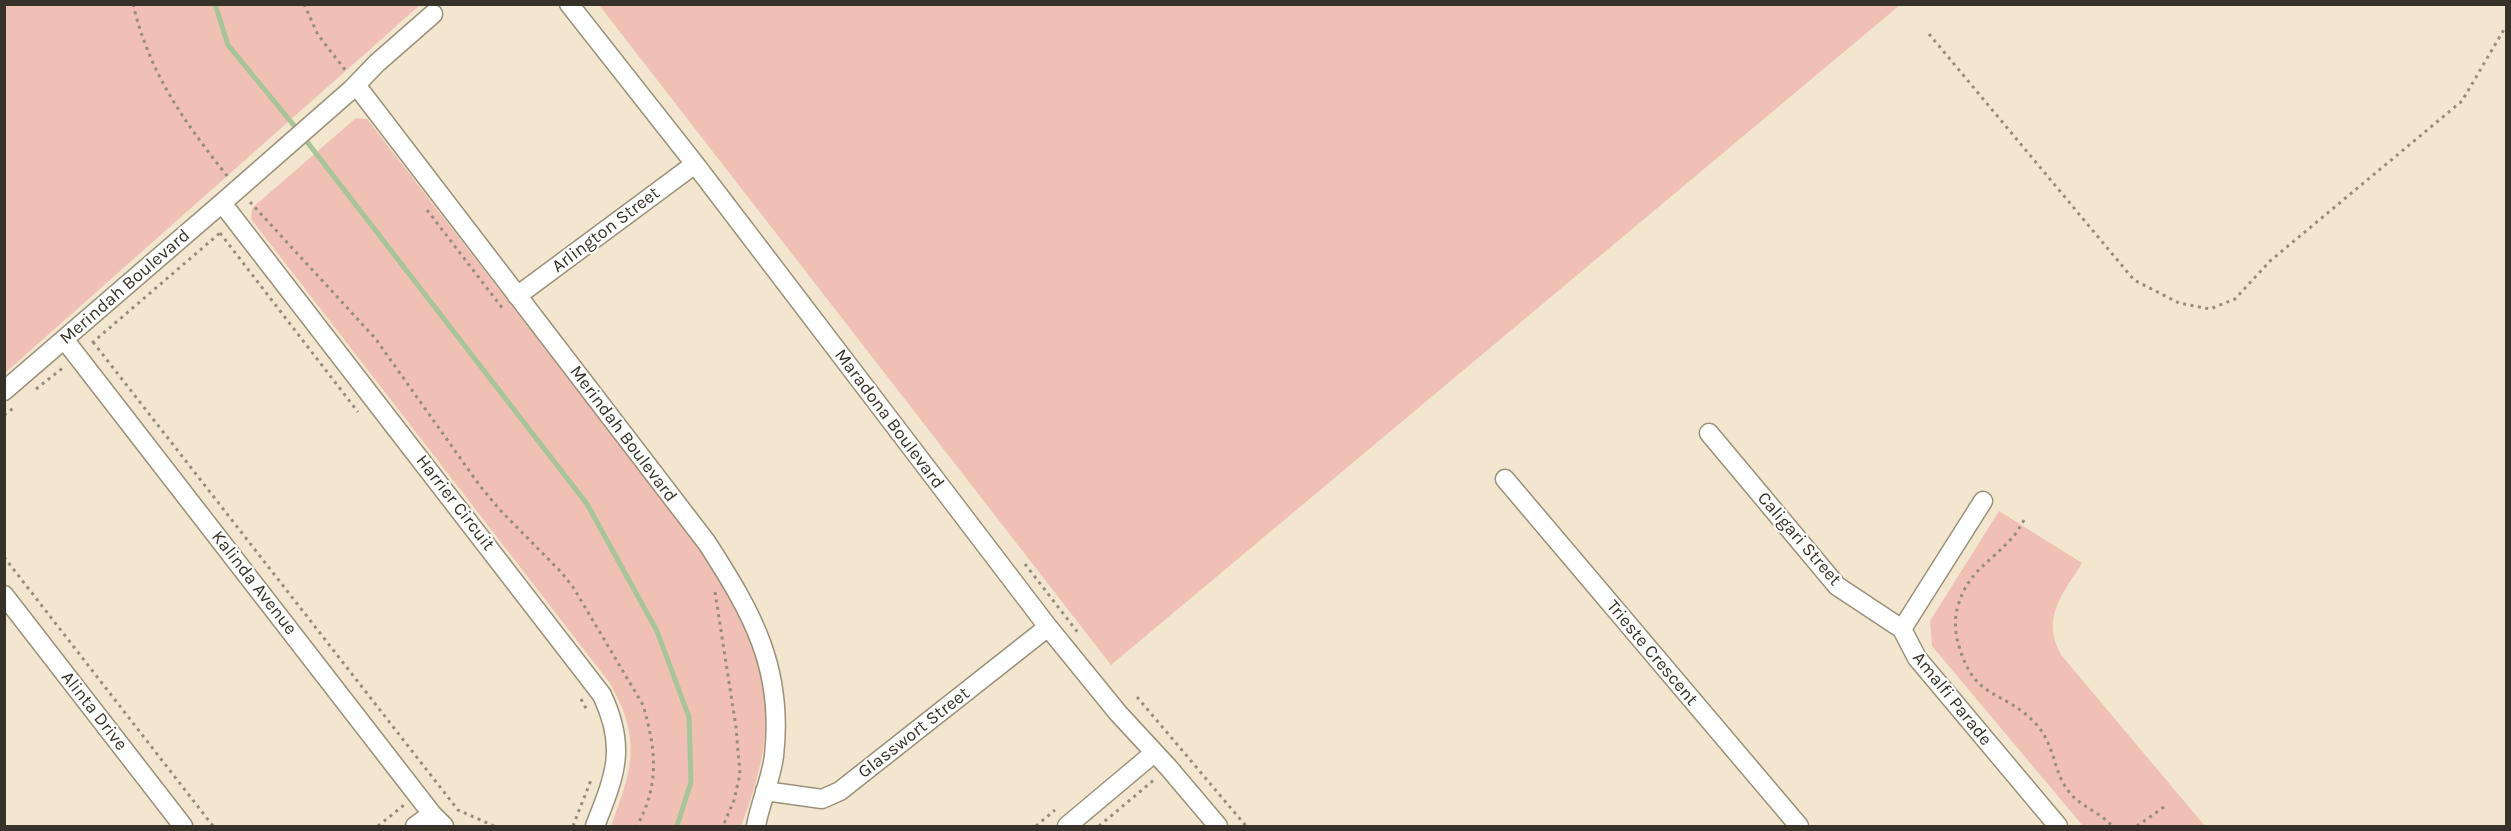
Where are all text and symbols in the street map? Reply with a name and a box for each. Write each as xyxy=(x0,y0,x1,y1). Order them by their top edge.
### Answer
street label: Arlington Street xyxy=(548,182,664,278)
street label: Merindah Boulevard xyxy=(56,225,194,349)
street label: Maradona Boulevard xyxy=(829,345,949,493)
street label: Merindah Boulevard xyxy=(565,362,681,506)
street label: Harrier Circuit xyxy=(411,451,499,555)
street label: Caligari Street xyxy=(1752,488,1846,590)
street label: Kalinda Avenue xyxy=(207,527,301,639)
street label: Trieste Crescent xyxy=(1602,596,1702,710)
street label: Amalfi Parade xyxy=(1908,648,1996,750)
street label: Alinta Drive xyxy=(56,667,132,755)
street label: Glasswort Street xyxy=(854,683,974,783)

